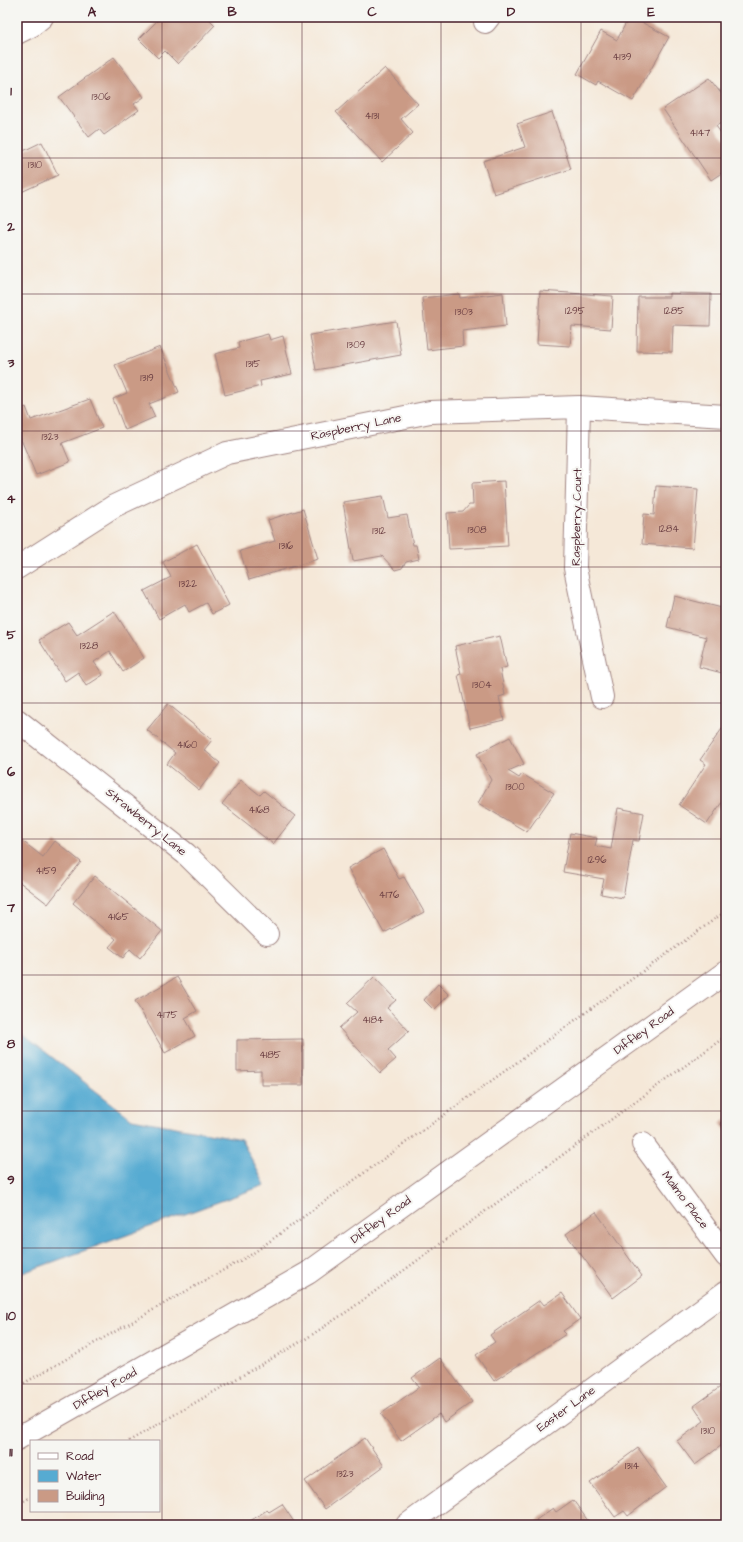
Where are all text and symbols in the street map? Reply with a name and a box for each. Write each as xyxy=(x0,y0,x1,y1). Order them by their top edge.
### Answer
text: A xyxy=(88,3,97,21)
text: B xyxy=(227,3,237,21)
text: C xyxy=(367,3,377,21)
text: D xyxy=(507,3,516,21)
text: E xyxy=(647,3,655,21)
house number: 4139 xyxy=(613,50,632,64)
text: 1 xyxy=(10,82,12,100)
house number: 1306 xyxy=(92,90,111,104)
house number: 4131 xyxy=(365,109,380,123)
house number: 4147 xyxy=(689,126,711,140)
house number: 1310 xyxy=(28,158,42,172)
text: 2 xyxy=(6,218,15,236)
house number: 1295 xyxy=(565,304,585,318)
house number: 1285 xyxy=(664,304,684,318)
house number: 1303 xyxy=(455,305,473,319)
house number: 1309 xyxy=(347,338,365,352)
text: 3 xyxy=(7,354,15,372)
house number: 1315 xyxy=(246,357,260,371)
house number: 1319 xyxy=(140,371,154,385)
street label: Raspberry Lane xyxy=(309,409,404,446)
house number: 1323 xyxy=(41,430,59,444)
street label: Raspberry Court xyxy=(568,468,587,566)
text: 4 xyxy=(7,490,16,508)
house number: 1284 xyxy=(659,522,679,536)
house number: 1308 xyxy=(467,523,487,537)
house number: 1312 xyxy=(372,524,386,538)
house number: 1316 xyxy=(279,539,294,553)
house number: 1322 xyxy=(179,577,197,591)
text: 5 xyxy=(6,626,16,644)
house number: 1328 xyxy=(80,639,99,653)
house number: 1304 xyxy=(472,678,492,692)
house number: 4160 xyxy=(177,738,197,752)
text: 6 xyxy=(7,763,16,781)
house number: 1300 xyxy=(506,780,524,794)
street label: Strawberry Lane xyxy=(101,784,191,861)
house number: 4168 xyxy=(249,803,270,817)
house number: 1296 xyxy=(588,853,607,867)
house number: 4159 xyxy=(36,864,57,878)
house number: 4176 xyxy=(379,888,400,902)
text: 7 xyxy=(6,899,16,917)
house number: 4165 xyxy=(107,910,129,924)
street label: Diffley Road xyxy=(610,1003,678,1060)
house number: 4175 xyxy=(156,1008,178,1022)
house number: 4184 xyxy=(362,1013,384,1027)
text: 8 xyxy=(7,1035,16,1053)
house number: 4185 xyxy=(259,1048,281,1062)
street label: Malmo Place xyxy=(658,1168,713,1233)
text: 9 xyxy=(7,1171,15,1189)
street label: Diffley Road xyxy=(347,1192,415,1249)
text: 10 xyxy=(6,1307,17,1325)
street label: Diffley Road xyxy=(70,1364,141,1415)
street label: Easter Lane xyxy=(533,1382,599,1436)
house number: 1310 xyxy=(701,1424,715,1438)
legend xyxy=(30,1440,160,1512)
text: 11 xyxy=(9,1443,13,1461)
text: Road xyxy=(66,1448,94,1465)
house number: 1314 xyxy=(625,1459,639,1473)
house number: 1323 xyxy=(336,1467,354,1481)
text: Water xyxy=(66,1468,102,1485)
text: Building xyxy=(66,1488,104,1506)

